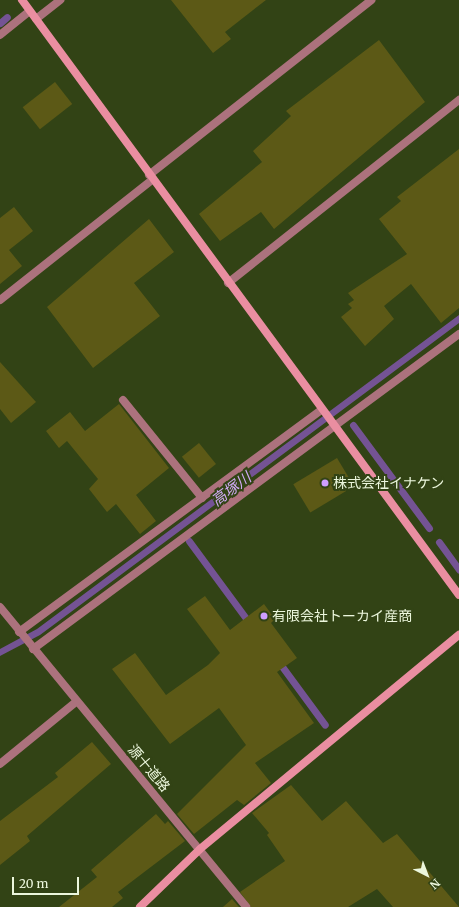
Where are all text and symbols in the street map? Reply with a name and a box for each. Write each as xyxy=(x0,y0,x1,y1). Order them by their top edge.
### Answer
water label: 高塚川 xyxy=(208,468,254,510)
place label: 株式会社イナケン xyxy=(333,475,445,491)
marker: 株式会社イナケン xyxy=(320,478,330,488)
place label: 有限会社トーカイ産商 xyxy=(272,608,412,624)
marker: 有限会社トーカイ産商 xyxy=(259,611,269,621)
street label: 源十道路 xyxy=(125,741,173,795)
north arrow xyxy=(407,855,447,895)
scale bar xyxy=(14,869,81,895)
text: 20 m xyxy=(19,876,48,891)
text: N xyxy=(427,876,443,892)

